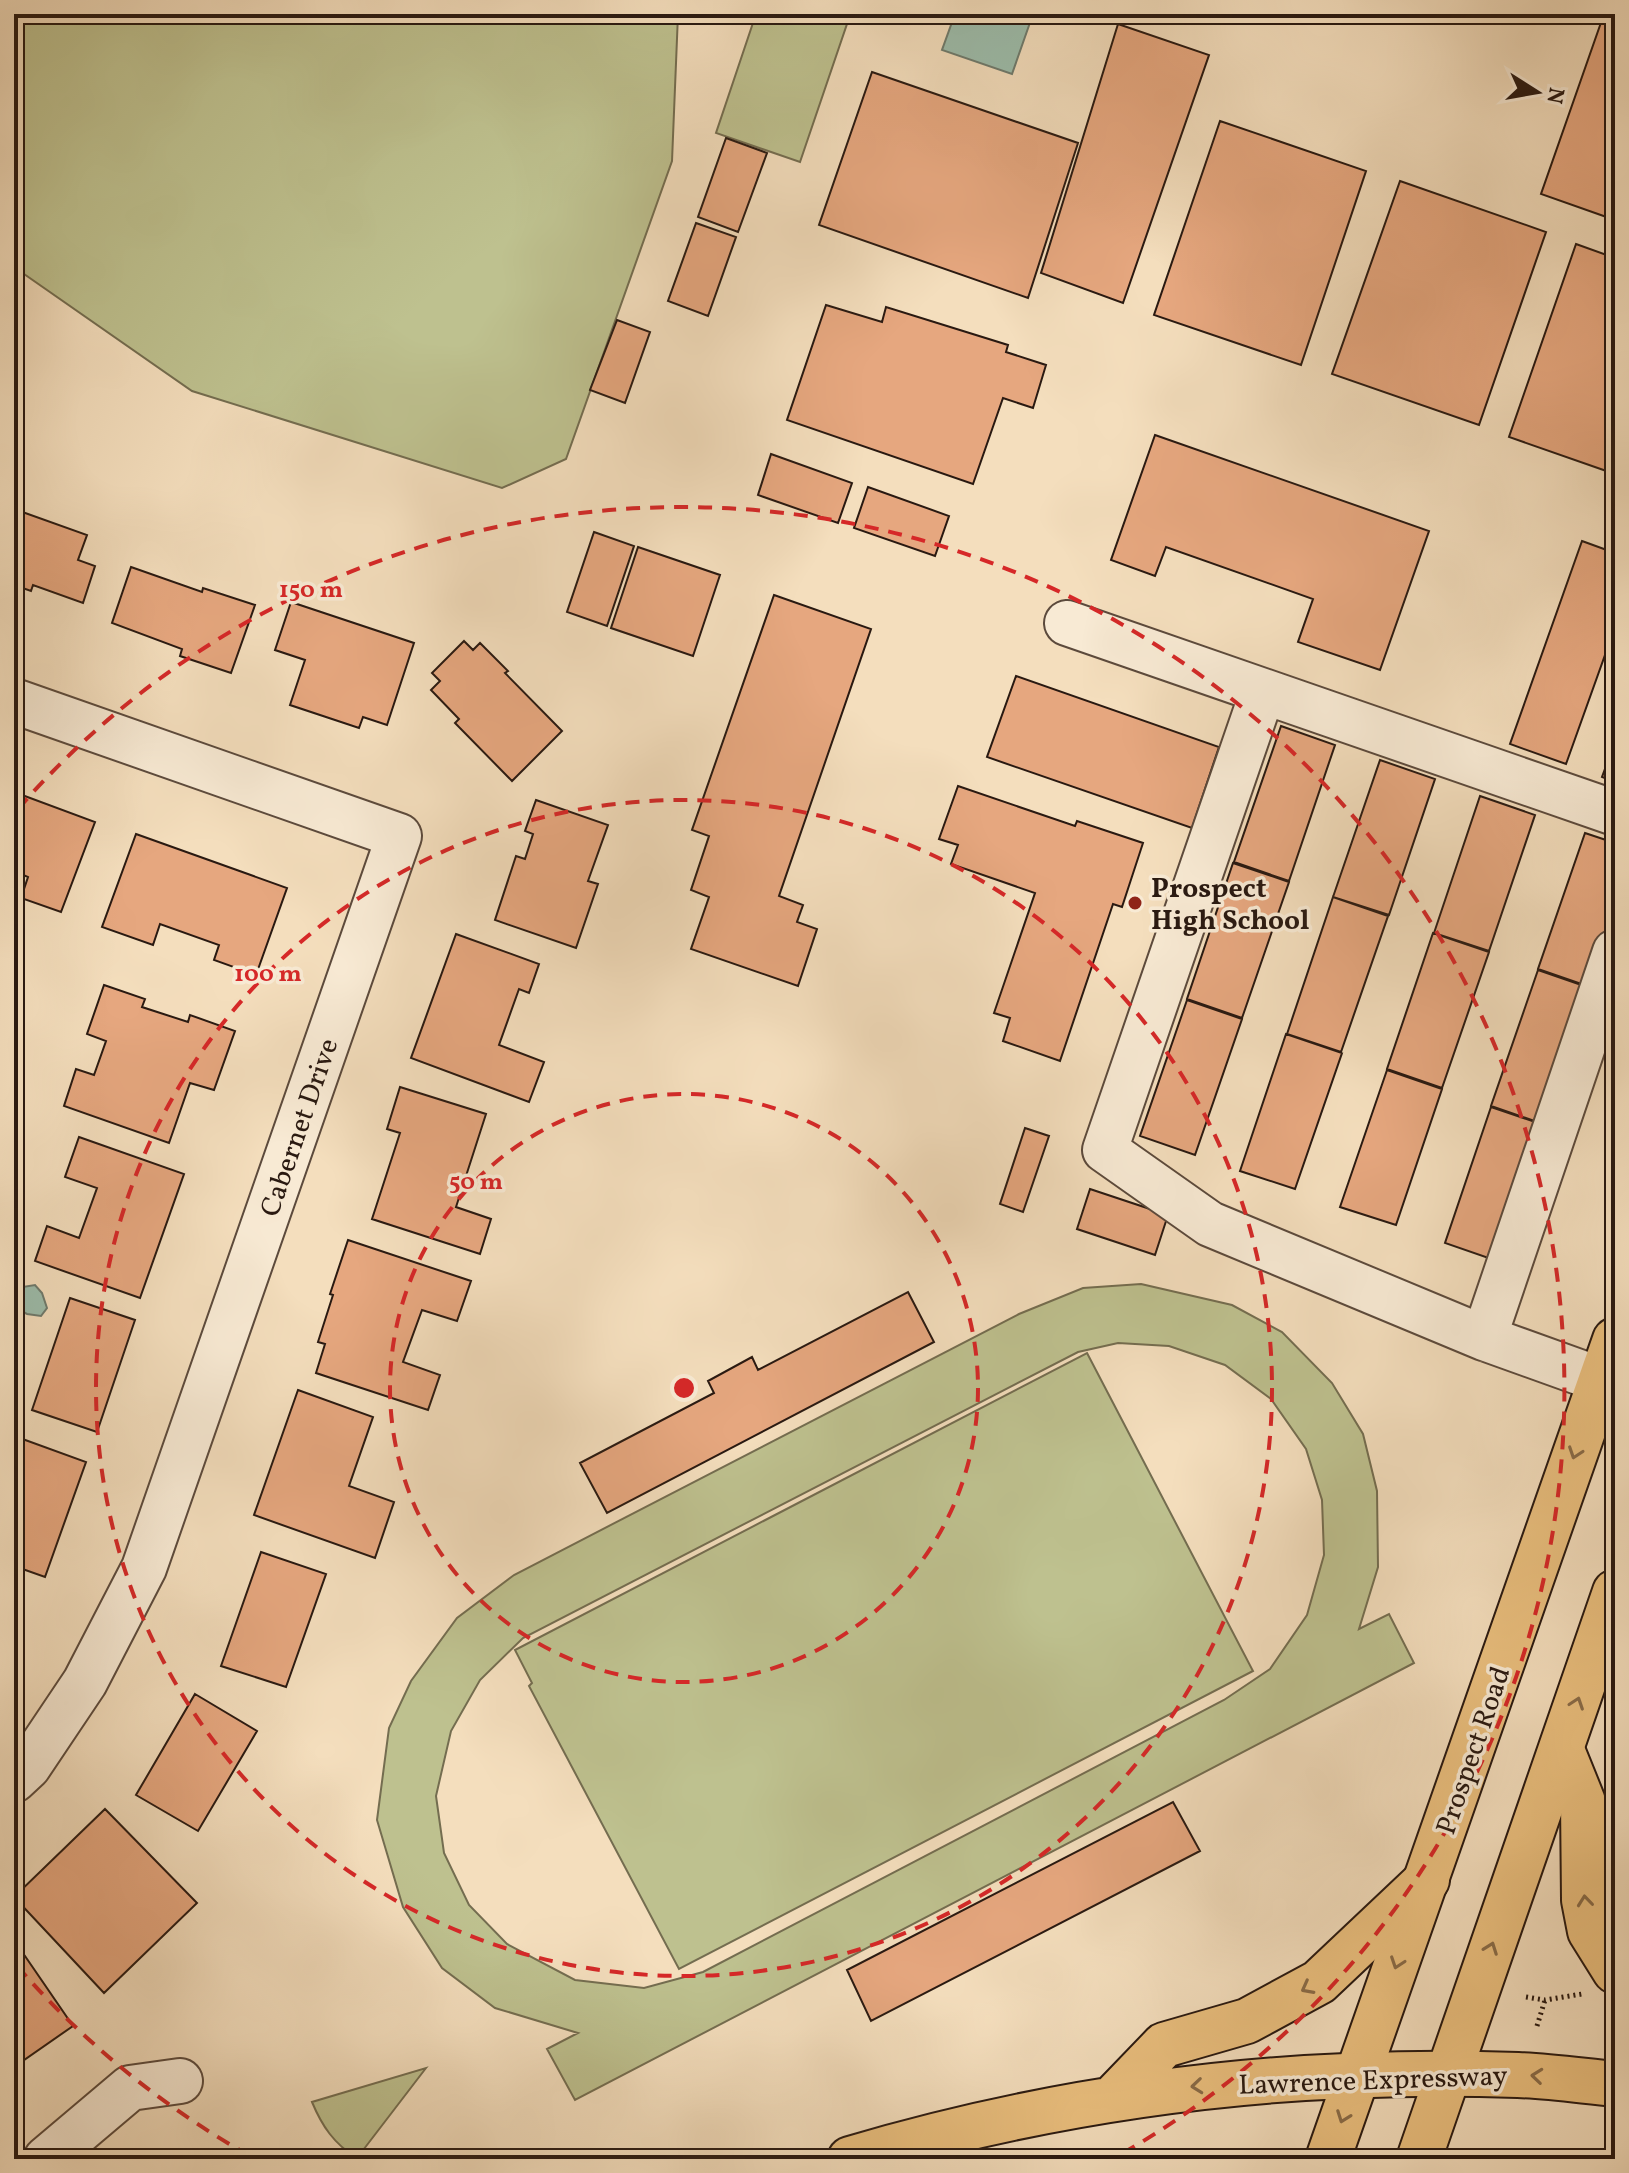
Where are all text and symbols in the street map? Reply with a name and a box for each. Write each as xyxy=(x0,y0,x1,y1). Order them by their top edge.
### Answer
north arrow xyxy=(1497,52,1577,132)
text: N xyxy=(1537,85,1571,106)
text: 150 m xyxy=(279,574,343,608)
place label: Prospect High School xyxy=(1151,870,1310,941)
marker: Prospect High School xyxy=(1126,894,1144,912)
text: 100 m xyxy=(234,958,302,992)
street label: Cabernet Drive xyxy=(252,1033,349,1222)
text: 50 m xyxy=(449,1166,503,1200)
centre of rings xyxy=(670,1374,698,1402)
one-way arrow xyxy=(1569,1445,1585,1459)
street label: Prospect Road xyxy=(1427,1662,1521,1840)
one-way arrow xyxy=(1568,1697,1584,1711)
one-way arrow xyxy=(1577,1894,1594,1907)
one-way arrow xyxy=(1481,1942,1498,1956)
one-way arrow xyxy=(1391,1955,1407,1969)
one-way arrow xyxy=(1301,1979,1315,1994)
street label: Lawrence Expressway xyxy=(1238,2057,1508,2106)
one-way arrow xyxy=(1530,2068,1543,2085)
one-way arrow xyxy=(1190,2078,1203,2095)
one-way arrow xyxy=(1336,2109,1353,2123)

